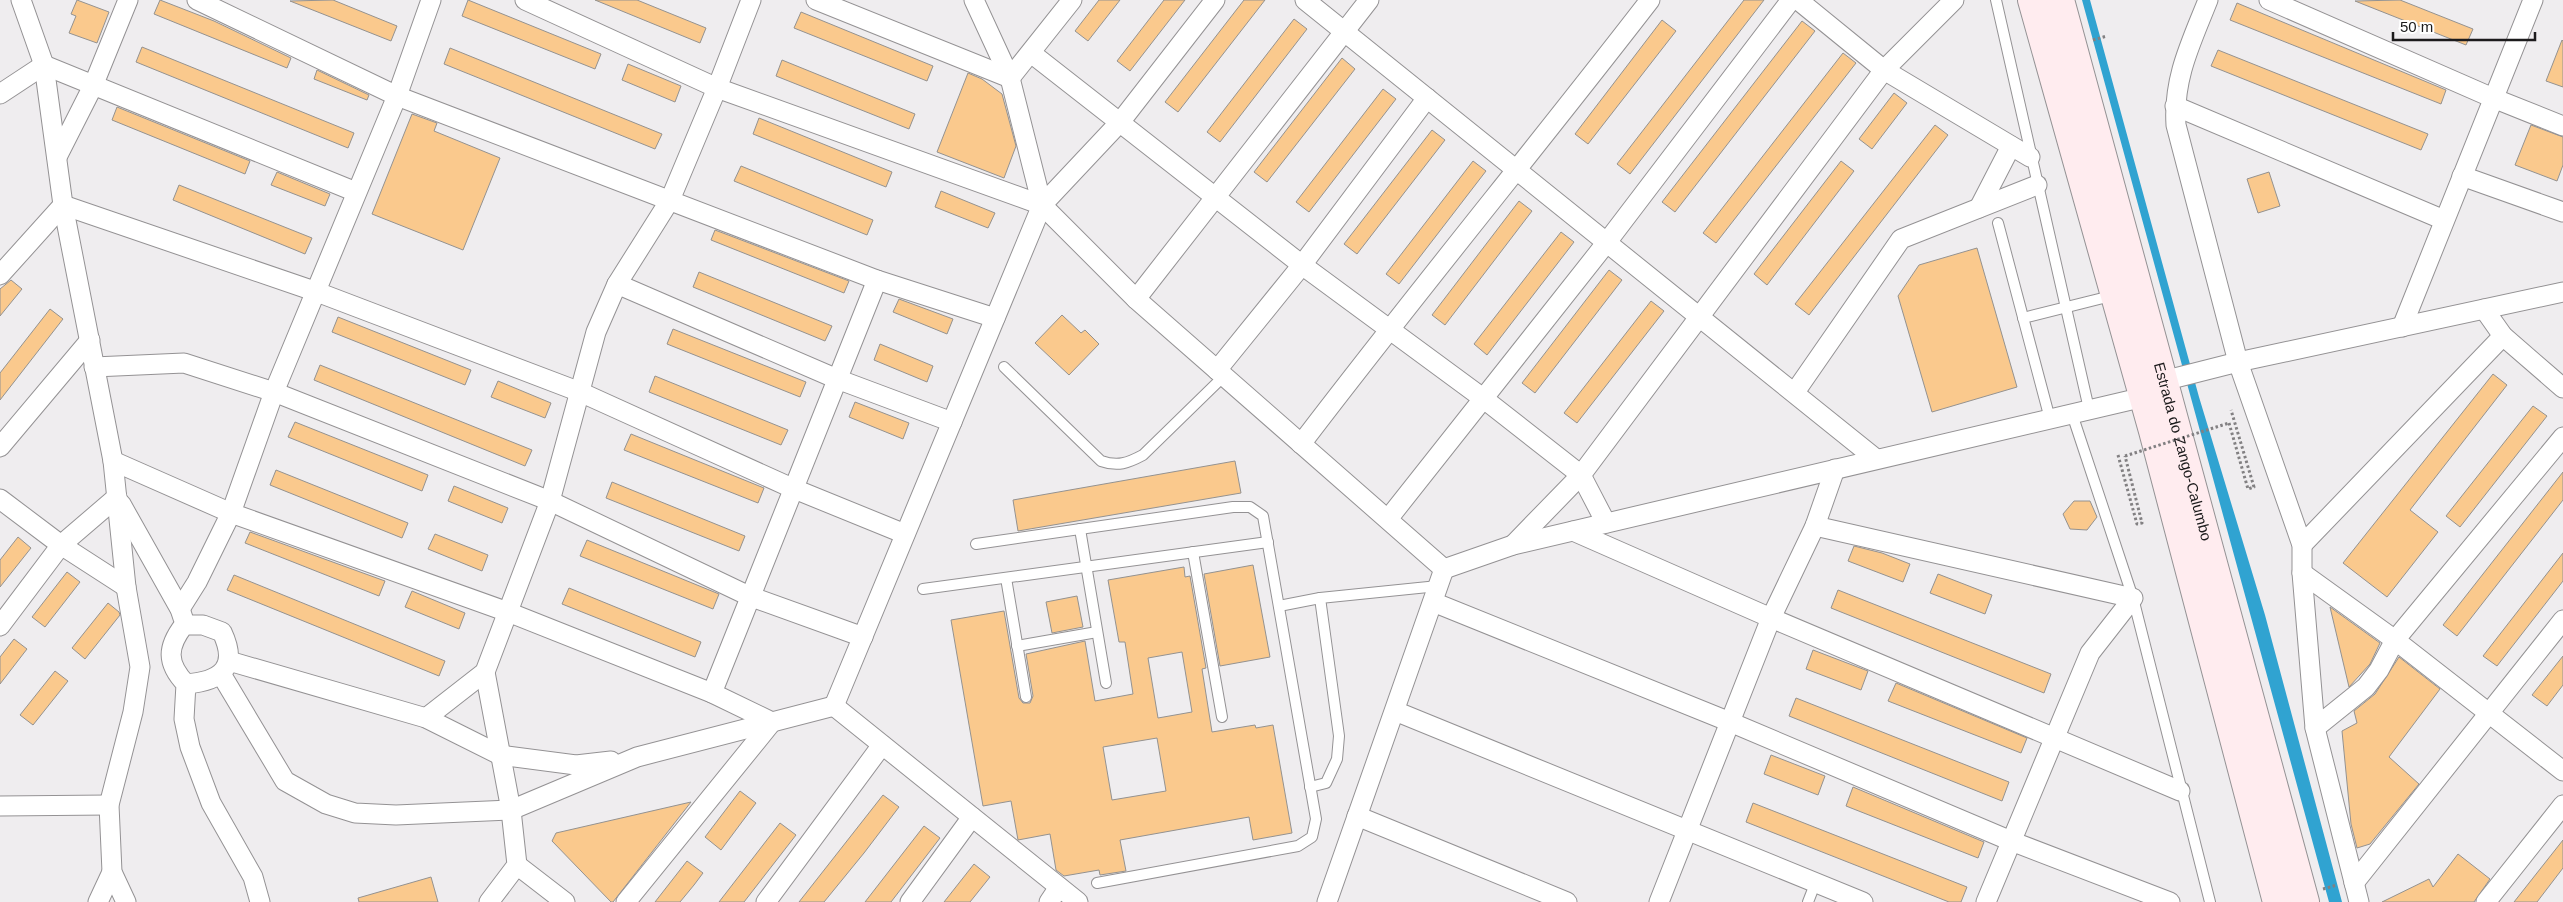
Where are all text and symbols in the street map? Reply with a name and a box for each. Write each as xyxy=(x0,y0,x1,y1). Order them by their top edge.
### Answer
scale bar xyxy=(2393,10,2536,42)
text: 50 m xyxy=(2400,18,2433,35)
street label: Estrada do Zango-Calumbo xyxy=(2151,360,2216,543)

